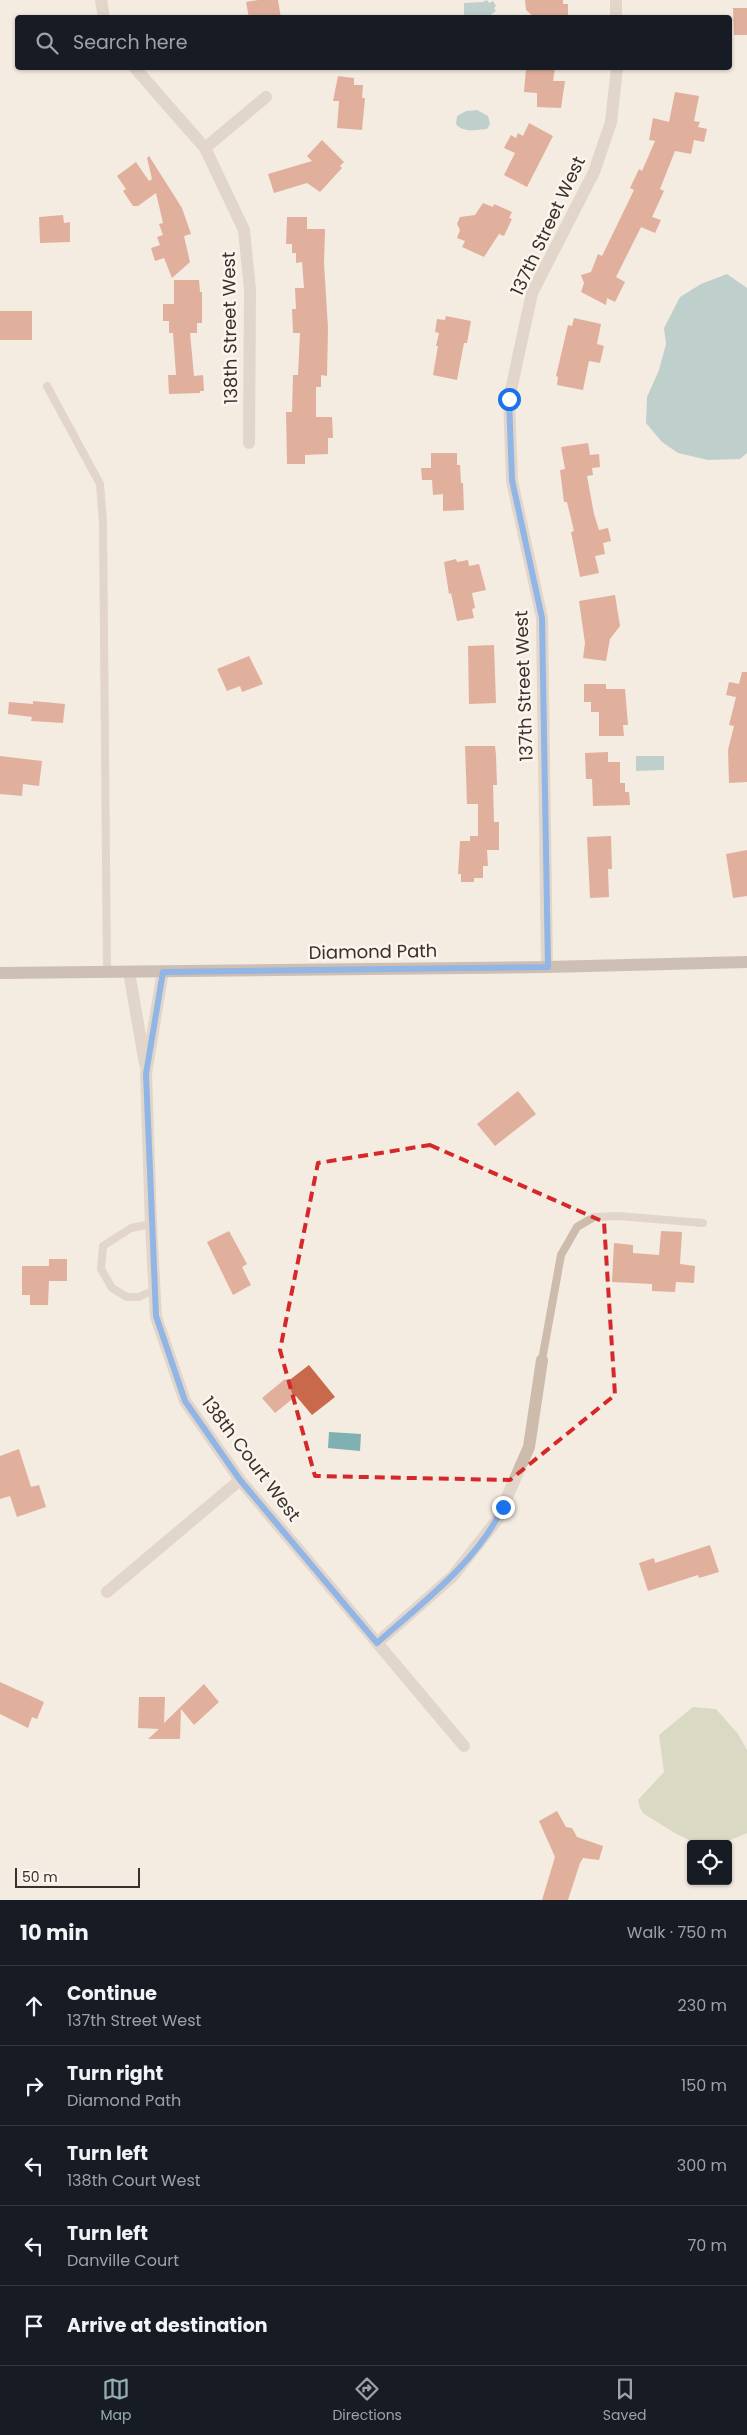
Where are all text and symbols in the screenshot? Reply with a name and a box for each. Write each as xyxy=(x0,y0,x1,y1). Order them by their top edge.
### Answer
search box xyxy=(15,15,732,70)
icon: search xyxy=(33,29,61,57)
text: Search here xyxy=(73,29,187,56)
street label: 137th Street West xyxy=(504,152,591,300)
street label: 138th Street West xyxy=(216,251,243,405)
route start xyxy=(498,388,521,411)
street label: 137th Street West xyxy=(508,610,539,762)
street label: Diamond Path xyxy=(309,938,437,965)
street label: 138th Court West xyxy=(196,1391,307,1526)
route end xyxy=(492,1496,515,1519)
map controls xyxy=(687,1840,732,1885)
button: locate xyxy=(687,1840,732,1885)
scale bar xyxy=(15,1865,140,1888)
text: 50 m xyxy=(22,1867,58,1887)
text: 10 min xyxy=(20,1918,89,1947)
text: Walk · 750 m xyxy=(627,1921,727,1944)
text: Continue xyxy=(67,1980,157,2007)
icon: ahead xyxy=(20,1992,48,2020)
text: 230 m xyxy=(678,1994,727,2017)
text: 137th Street West xyxy=(67,2009,201,2032)
text: Turn right xyxy=(67,2060,163,2087)
icon: right xyxy=(20,2072,48,2100)
text: 150 m xyxy=(681,2074,727,2097)
text: Diamond Path xyxy=(67,2089,181,2112)
text: Turn left xyxy=(67,2140,148,2167)
icon: left xyxy=(20,2152,48,2180)
text: 300 m xyxy=(677,2154,727,2177)
text: 138th Court West xyxy=(67,2169,201,2192)
text: Turn left xyxy=(67,2220,148,2247)
icon: left xyxy=(20,2232,48,2260)
text: 70 m xyxy=(687,2234,727,2257)
text: Danville Court xyxy=(67,2249,179,2272)
icon: arrive xyxy=(20,2312,48,2340)
text: Arrive at destination xyxy=(67,2312,268,2339)
tab: Map xyxy=(100,2375,131,2426)
tab: Directions xyxy=(332,2375,402,2426)
tab: Saved xyxy=(603,2375,647,2426)

